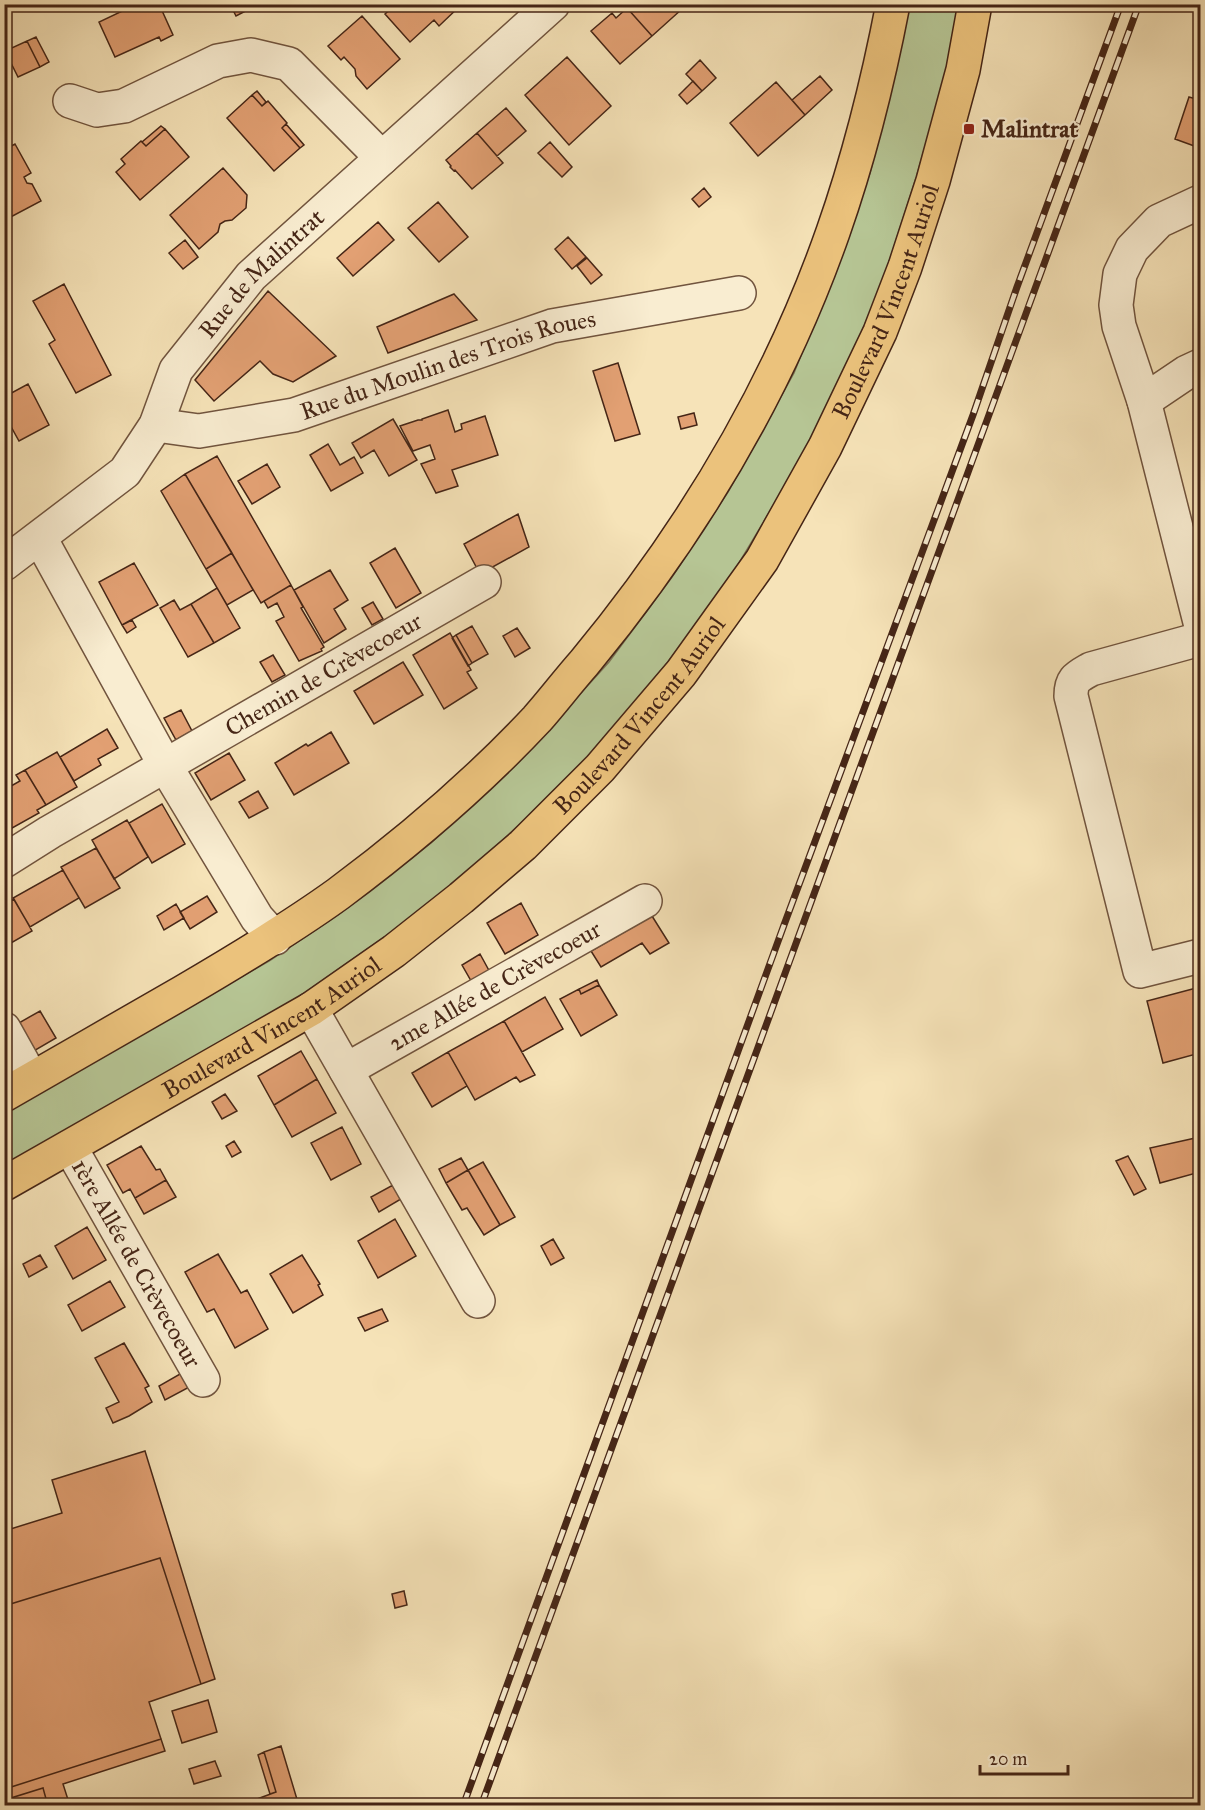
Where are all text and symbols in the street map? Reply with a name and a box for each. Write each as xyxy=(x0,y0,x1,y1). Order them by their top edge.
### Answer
place label: Malintrat xyxy=(981,114,1078,144)
marker: Malintrat xyxy=(962,122,976,136)
street label: Boulevard Vincent Auriol xyxy=(826,180,946,424)
street label: Rue de Malintrat xyxy=(192,202,331,344)
street label: Rue du Moulin des Trois Roues xyxy=(296,304,598,427)
street label: Chemin de Crèvecoeur xyxy=(220,606,427,743)
street label: Boulevard Vincent Auriol xyxy=(547,610,732,821)
street label: 2me Allée de Crèvecoeur xyxy=(383,914,606,1058)
street label: Boulevard Vincent Auriol xyxy=(157,949,387,1106)
street label: 1ère Allée de Crèvecoeur xyxy=(65,1154,208,1373)
scale bar xyxy=(980,1738,1068,1776)
text: 20 m xyxy=(989,1748,1027,1770)

